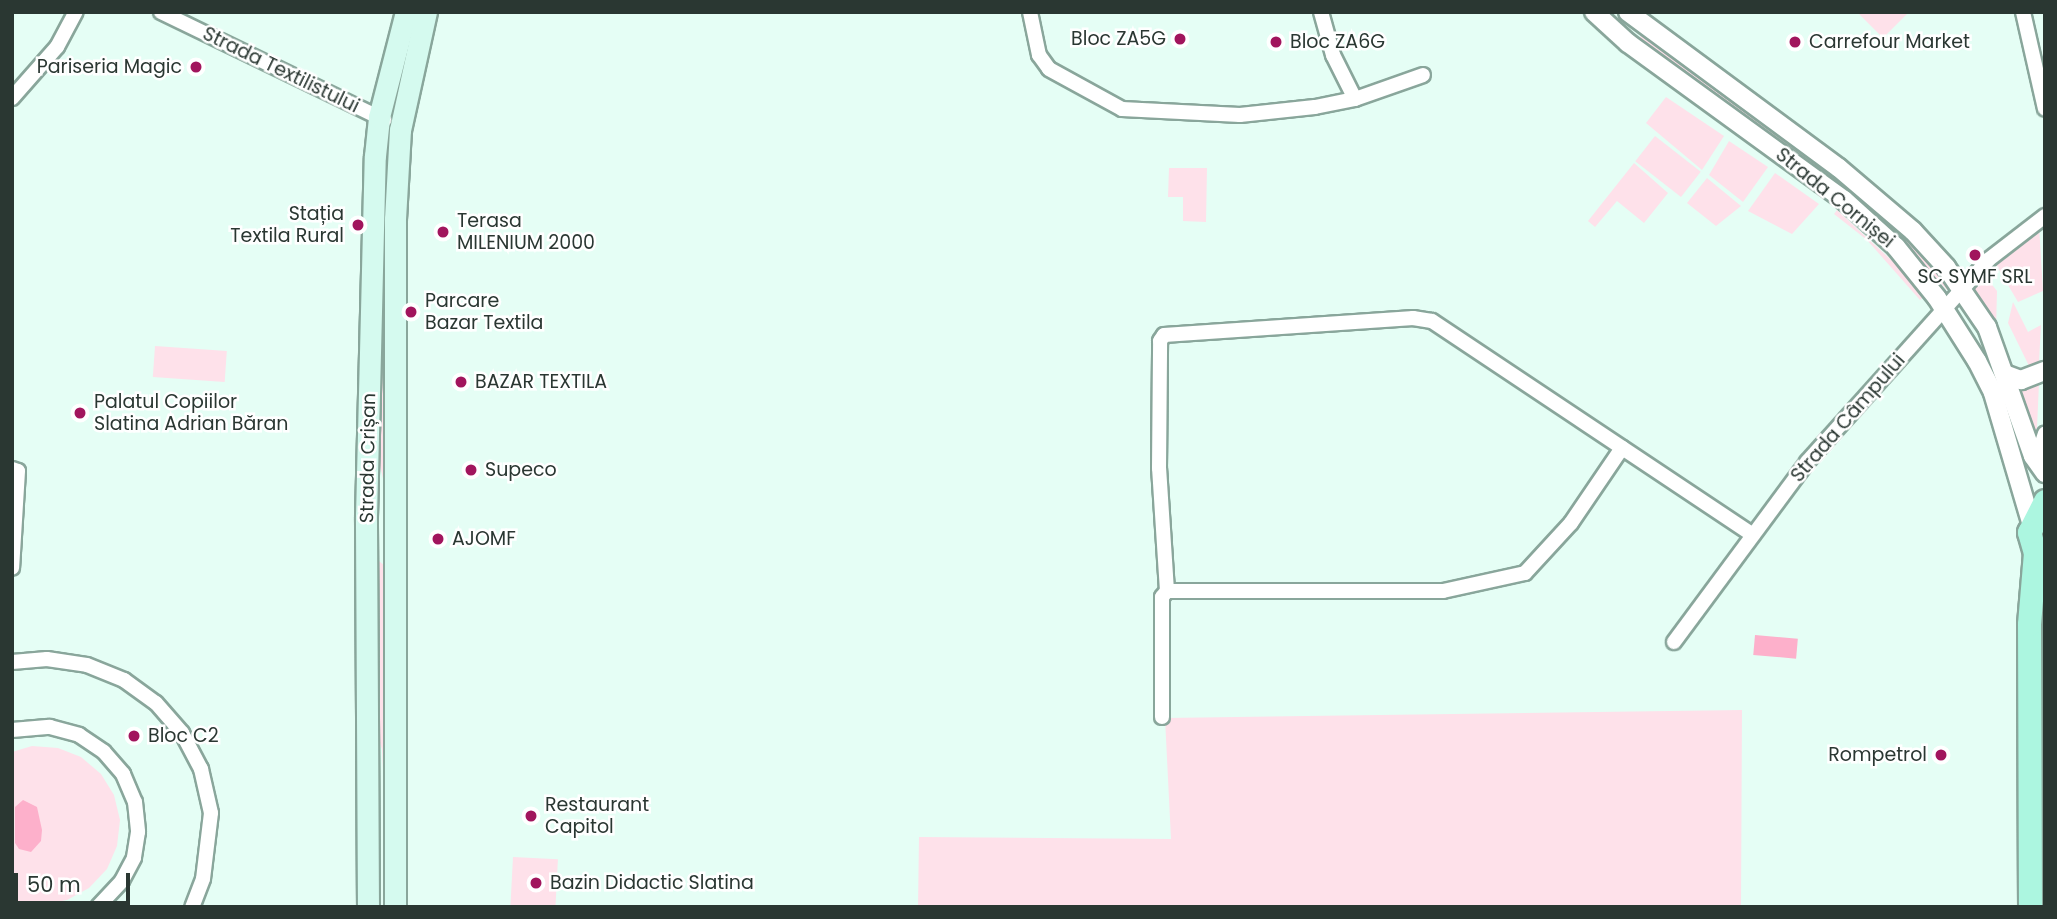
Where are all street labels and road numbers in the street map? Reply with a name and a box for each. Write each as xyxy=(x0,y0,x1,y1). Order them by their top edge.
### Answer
street label: Strada Textilistului xyxy=(199,22,363,118)
street label: Strada Cornișei xyxy=(1771,143,1899,253)
street label: Strada Câmpului xyxy=(1786,349,1910,487)
street label: Strada Crișan xyxy=(355,393,381,523)

